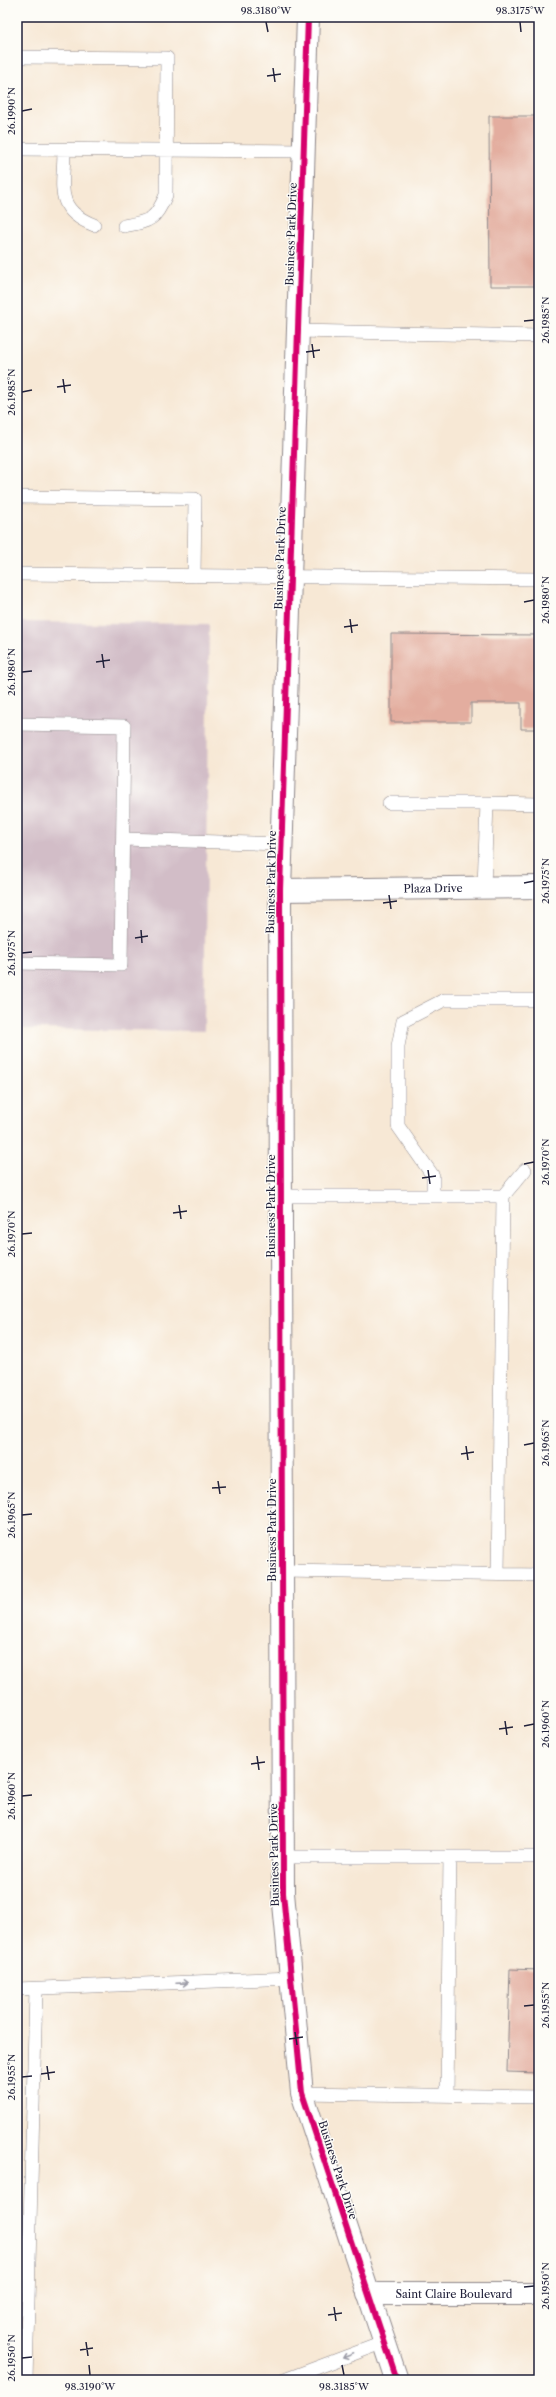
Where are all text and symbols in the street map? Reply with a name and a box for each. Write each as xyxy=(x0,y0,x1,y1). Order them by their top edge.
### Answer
text: 98.3180°W xyxy=(241,4,292,17)
text: 98.3175°W xyxy=(496,4,545,17)
text: 26.1990°N xyxy=(5,87,18,135)
street label: Business Park Drive xyxy=(282,182,300,286)
text: 26.1985°N xyxy=(539,296,552,344)
text: 26.1985°N xyxy=(5,368,18,416)
street label: Business Park Drive xyxy=(271,506,289,610)
text: 26.1980°N xyxy=(539,576,552,624)
text: 26.1980°N xyxy=(5,648,18,696)
street label: Business Park Drive xyxy=(263,830,279,934)
text: 26.1975°N xyxy=(539,858,552,904)
street label: Plaza Drive xyxy=(403,881,463,896)
text: 26.1975°N xyxy=(5,930,18,976)
text: 26.1970°N xyxy=(539,1138,552,1186)
street label: Business Park Drive xyxy=(264,1154,278,1258)
text: 26.1970°N xyxy=(5,1210,18,1258)
text: 26.1965°N xyxy=(539,1419,552,1467)
street label: Business Park Drive xyxy=(265,1478,279,1582)
text: 26.1965°N xyxy=(5,1491,18,1539)
text: 26.1960°N xyxy=(539,1700,552,1748)
text: 26.1960°N xyxy=(5,1772,18,1820)
street label: Business Park Drive xyxy=(266,1803,282,1907)
one-way arrow xyxy=(175,1979,188,1987)
text: 26.1955°N xyxy=(539,1982,552,2028)
text: 26.1955°N xyxy=(5,2054,18,2100)
street label: Business Park Drive xyxy=(315,2119,361,2221)
text: 26.1950°N xyxy=(539,2262,552,2310)
street label: Saint Claire Boulevard xyxy=(395,2287,513,2301)
text: 26.1950°N xyxy=(5,2334,18,2382)
one-way arrow xyxy=(343,2353,355,2361)
text: 98.3190°W xyxy=(65,2380,116,2393)
text: 98.3185°W xyxy=(319,2380,370,2393)

